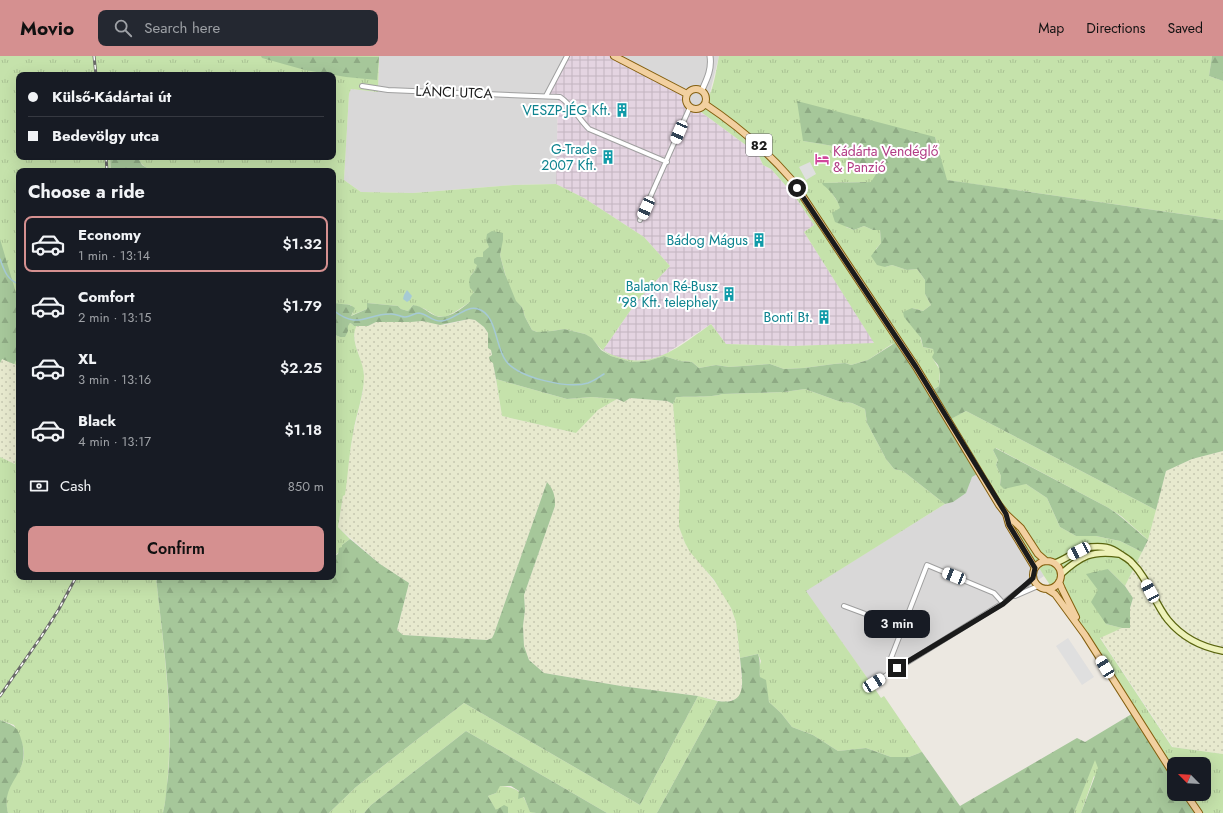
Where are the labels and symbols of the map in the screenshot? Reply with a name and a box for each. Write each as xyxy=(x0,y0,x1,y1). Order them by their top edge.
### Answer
street label: LÁNCI UTCA xyxy=(415,81,494,103)
place label: VESZP-JÉG Kft. xyxy=(523,100,611,120)
building icon: VESZP-JÉG Kft. xyxy=(614,102,630,118)
car xyxy=(669,119,689,145)
road number: 82 xyxy=(746,134,772,156)
place label: G-Trade 2007 Kft. xyxy=(541,139,597,175)
place label: Kádárta Vendéglő & Panzió xyxy=(833,141,939,177)
building icon: G-Trade 2007 Kft. xyxy=(600,149,616,165)
hotel icon: Kádárta Vendéglő & Panzió xyxy=(814,151,830,167)
route start xyxy=(788,179,806,197)
car xyxy=(636,195,656,221)
place label: Bádog Mágus xyxy=(666,230,748,250)
building icon: Bádog Mágus xyxy=(751,232,767,248)
place label: Balaton Ré-Busz '98 Kft. telephely xyxy=(618,276,719,312)
building icon: Balaton Ré-Busz '98 Kft. telephely xyxy=(721,286,737,302)
place label: Bonti Bt. xyxy=(764,307,813,327)
building icon: Bonti Bt. xyxy=(816,309,832,325)
car xyxy=(1066,540,1092,562)
car xyxy=(941,566,967,586)
car xyxy=(1139,578,1161,604)
callout: 3 min xyxy=(864,610,930,638)
car xyxy=(1094,654,1116,680)
route end xyxy=(888,659,906,677)
car xyxy=(861,672,887,694)
north arrow xyxy=(1167,757,1211,801)

